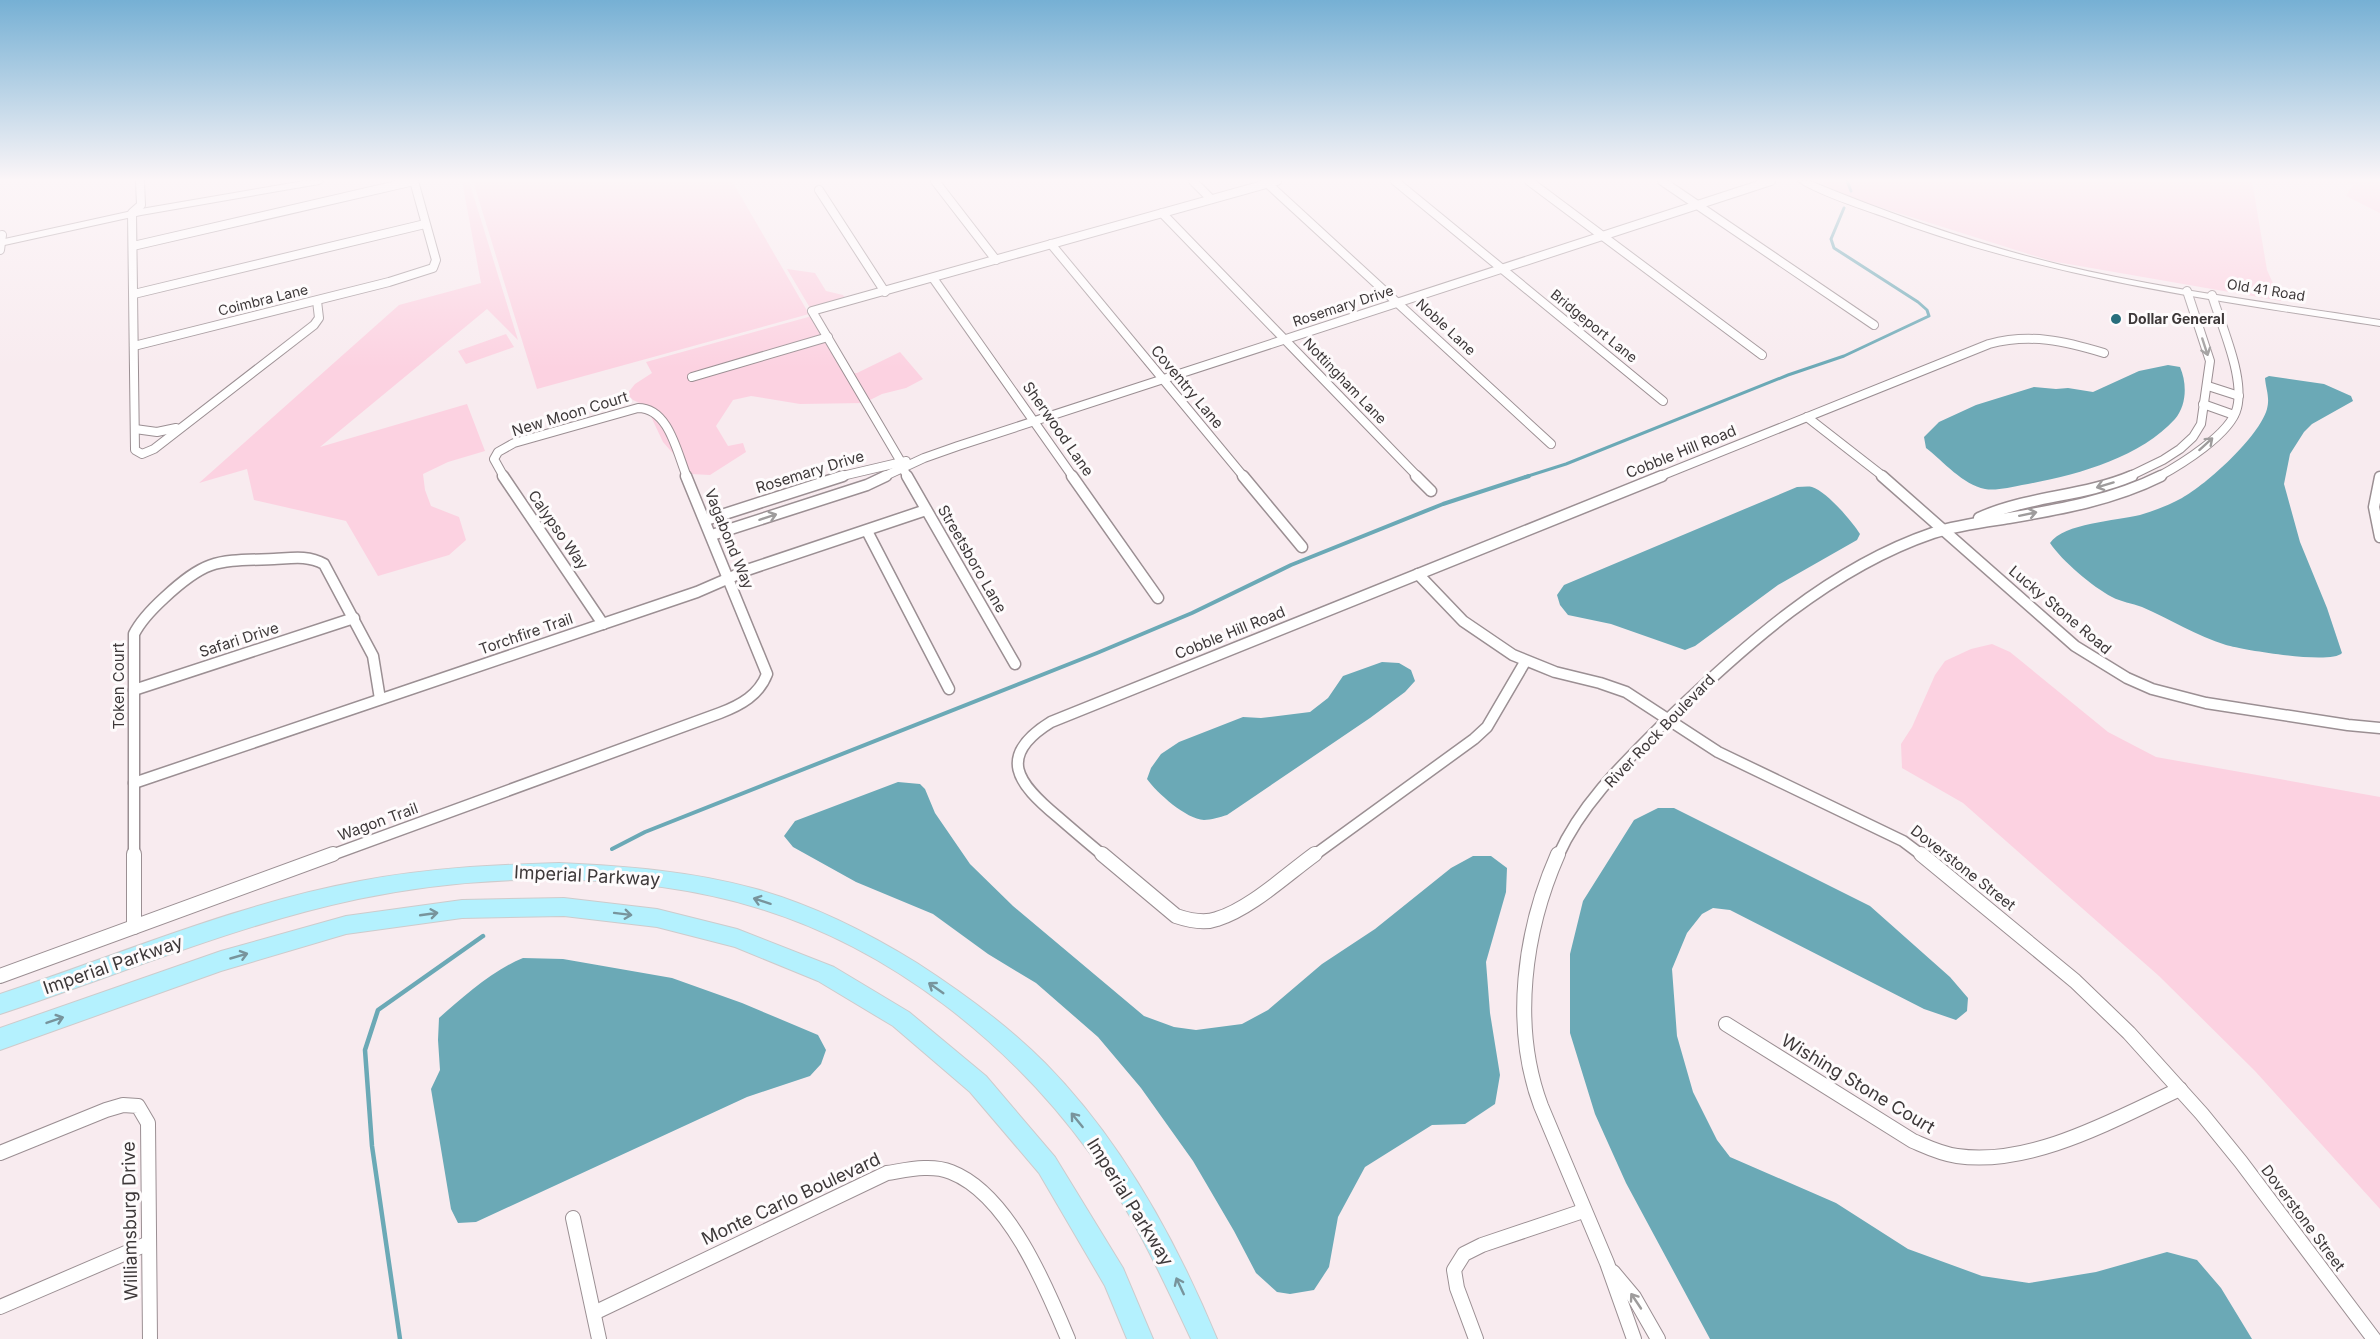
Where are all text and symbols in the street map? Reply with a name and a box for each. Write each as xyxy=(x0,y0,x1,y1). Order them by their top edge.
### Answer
street label: Old 41 Road xyxy=(2226,275,2306,304)
street label: Coimbra Lane xyxy=(216,280,310,319)
street label: Rosemary Drive xyxy=(1290,281,1395,330)
street label: Bridgeport Lane xyxy=(1548,285,1641,366)
street label: Noble Lane xyxy=(1413,295,1480,359)
place label: Dollar General xyxy=(2128,310,2225,327)
marker: Dollar General xyxy=(2109,312,2123,326)
street label: Nottingham Lane xyxy=(1300,334,1391,427)
one-way arrow xyxy=(2200,337,2211,356)
street label: Coventry Lane xyxy=(1147,341,1228,432)
street label: Sherwood Lane xyxy=(1019,378,1098,480)
street label: New Moon Court xyxy=(509,387,630,440)
street label: Cobble Hill Road xyxy=(1623,421,1739,482)
one-way arrow xyxy=(2198,437,2213,451)
street label: Rosemary Drive xyxy=(753,446,866,497)
one-way arrow xyxy=(2096,480,2115,491)
street label: Calypso Way xyxy=(524,486,593,574)
street label: Vagabond Way xyxy=(701,486,758,592)
street label: Streetsboro Lane xyxy=(934,501,1011,616)
one-way arrow xyxy=(2018,508,2037,519)
one-way arrow xyxy=(758,511,777,522)
street label: Lucky Stone Road xyxy=(2005,561,2116,658)
street label: Cobble Hill Road xyxy=(1172,602,1288,663)
street label: Torchfire Trail xyxy=(476,609,575,658)
street label: Safari Drive xyxy=(197,618,281,661)
street label: Token Court xyxy=(109,642,128,729)
street label: River Rock Boulevard xyxy=(1600,670,1719,791)
street label: Wagon Trail xyxy=(335,798,420,845)
street label: Doverstone Street xyxy=(1907,821,2020,915)
street label: Imperial Parkway xyxy=(513,861,661,890)
one-way arrow xyxy=(753,895,772,906)
one-way arrow xyxy=(419,908,439,919)
one-way arrow xyxy=(613,909,633,920)
street label: Imperial Parkway xyxy=(40,931,185,998)
one-way arrow xyxy=(229,950,248,961)
one-way arrow xyxy=(928,982,944,994)
one-way arrow xyxy=(45,1014,64,1025)
street label: Wishing Stone Court xyxy=(1778,1029,1939,1138)
one-way arrow xyxy=(1071,1113,1084,1129)
street label: Imperial Parkway xyxy=(1083,1134,1178,1269)
street label: Williamsburg Drive xyxy=(118,1141,141,1301)
street label: Monte Carlo Boulevard xyxy=(698,1148,884,1249)
street label: Doverstone Street xyxy=(2257,1161,2350,1275)
one-way arrow xyxy=(1173,1277,1185,1295)
one-way arrow xyxy=(1630,1293,1642,1310)

